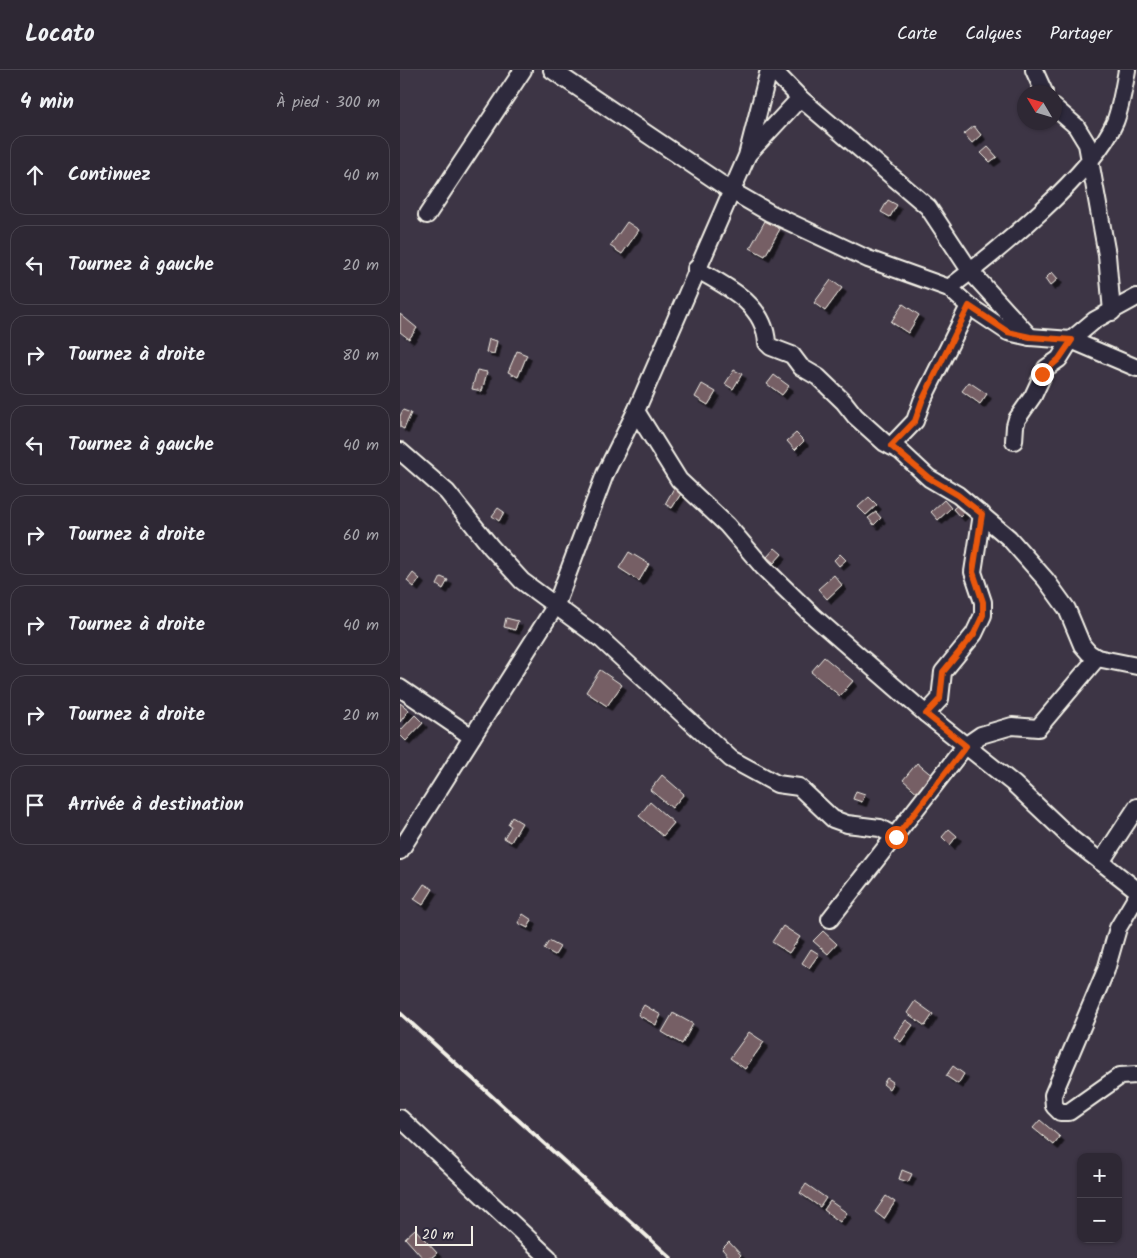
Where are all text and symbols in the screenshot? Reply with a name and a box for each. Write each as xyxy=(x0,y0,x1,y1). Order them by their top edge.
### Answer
text: Locato xyxy=(25,15,95,54)
text: Carte xyxy=(897,20,937,49)
text: Calques xyxy=(965,20,1022,49)
text: Partager xyxy=(1050,20,1112,49)
north arrow xyxy=(1017,85,1062,130)
text: 4 min xyxy=(20,86,74,119)
text: À pied · 300 m xyxy=(276,90,380,115)
text: Continuez xyxy=(68,160,151,190)
icon: ahead xyxy=(21,161,49,189)
text: 40 m xyxy=(343,163,379,188)
text: Tournez à gauche xyxy=(68,250,214,280)
icon: left xyxy=(21,251,49,279)
text: 20 m xyxy=(343,253,379,278)
text: Tournez à droite xyxy=(68,340,205,370)
icon: right xyxy=(21,341,49,369)
text: 80 m xyxy=(342,343,379,368)
route end xyxy=(1031,363,1054,386)
text: Tournez à gauche xyxy=(68,430,214,460)
icon: left xyxy=(21,431,49,459)
text: 40 m xyxy=(343,433,379,458)
text: Tournez à droite xyxy=(68,520,205,550)
icon: right xyxy=(21,521,49,549)
text: 60 m xyxy=(343,523,379,548)
text: Tournez à droite xyxy=(68,610,205,640)
icon: right xyxy=(21,611,49,639)
text: 40 m xyxy=(343,613,379,638)
text: Tournez à droite xyxy=(68,700,205,730)
icon: right xyxy=(21,701,49,729)
text: 20 m xyxy=(343,703,379,728)
text: Arrivée à destination xyxy=(68,790,244,820)
icon: arrive xyxy=(21,791,49,819)
route start xyxy=(885,826,908,849)
map controls xyxy=(1077,1153,1122,1243)
button: + xyxy=(1077,1153,1122,1198)
button: − xyxy=(1077,1198,1122,1243)
scale bar xyxy=(415,1223,472,1246)
text: 20 m xyxy=(422,1224,454,1246)

